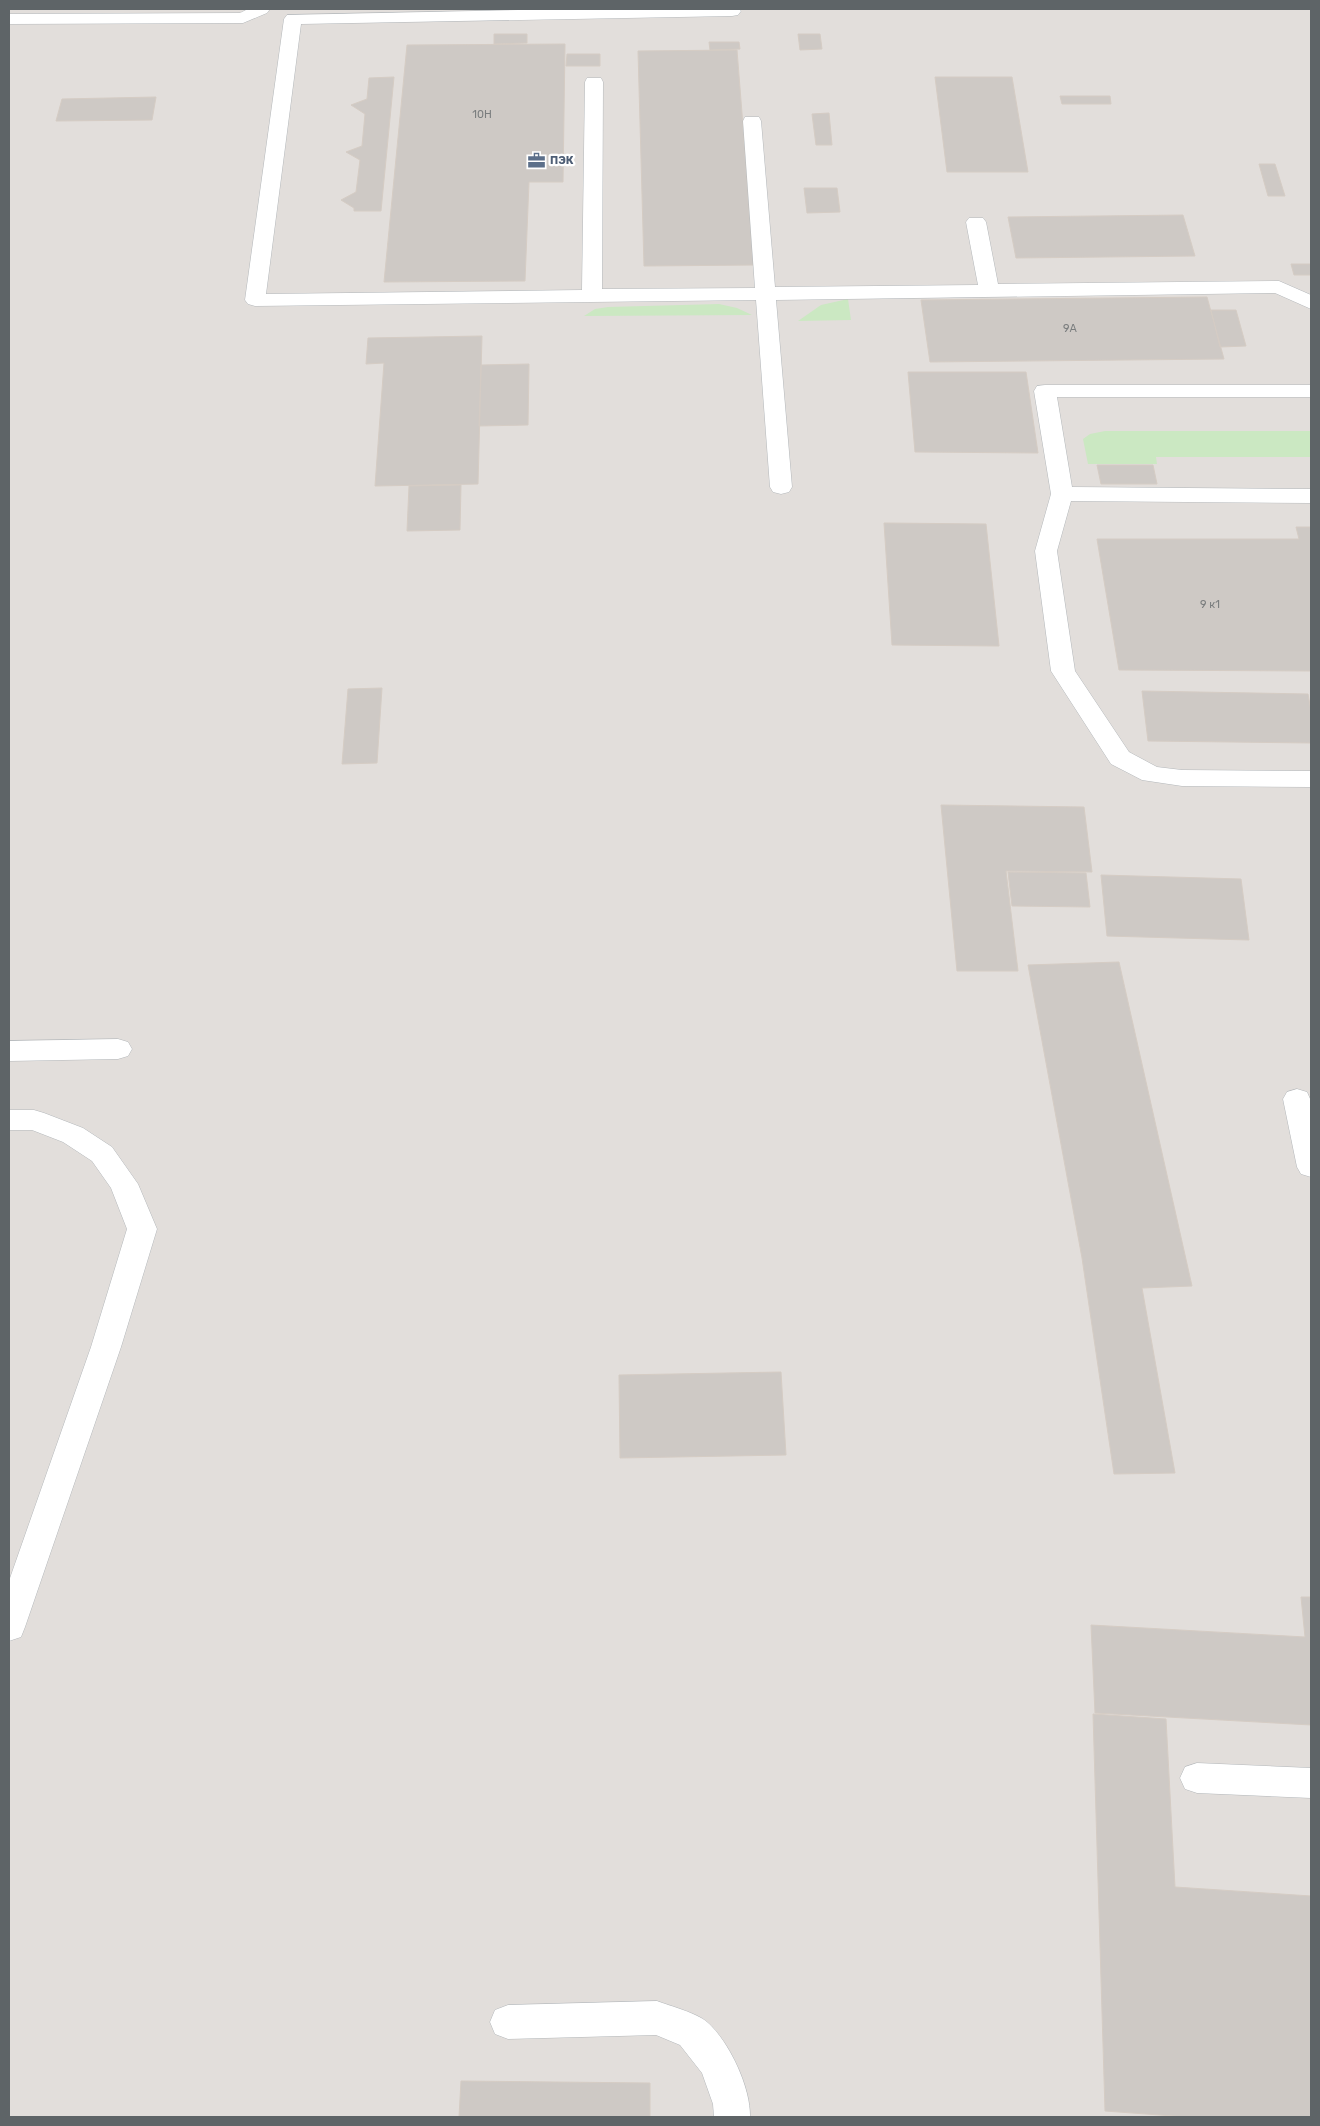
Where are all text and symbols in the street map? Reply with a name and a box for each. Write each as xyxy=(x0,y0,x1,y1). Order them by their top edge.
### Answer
house number: 10Н xyxy=(472,108,492,121)
office icon: ПЭК xyxy=(526,150,546,170)
place label: ПЭК xyxy=(550,154,574,167)
house number: 9А xyxy=(1063,322,1078,335)
house number: 9 к1 xyxy=(1200,598,1220,611)

